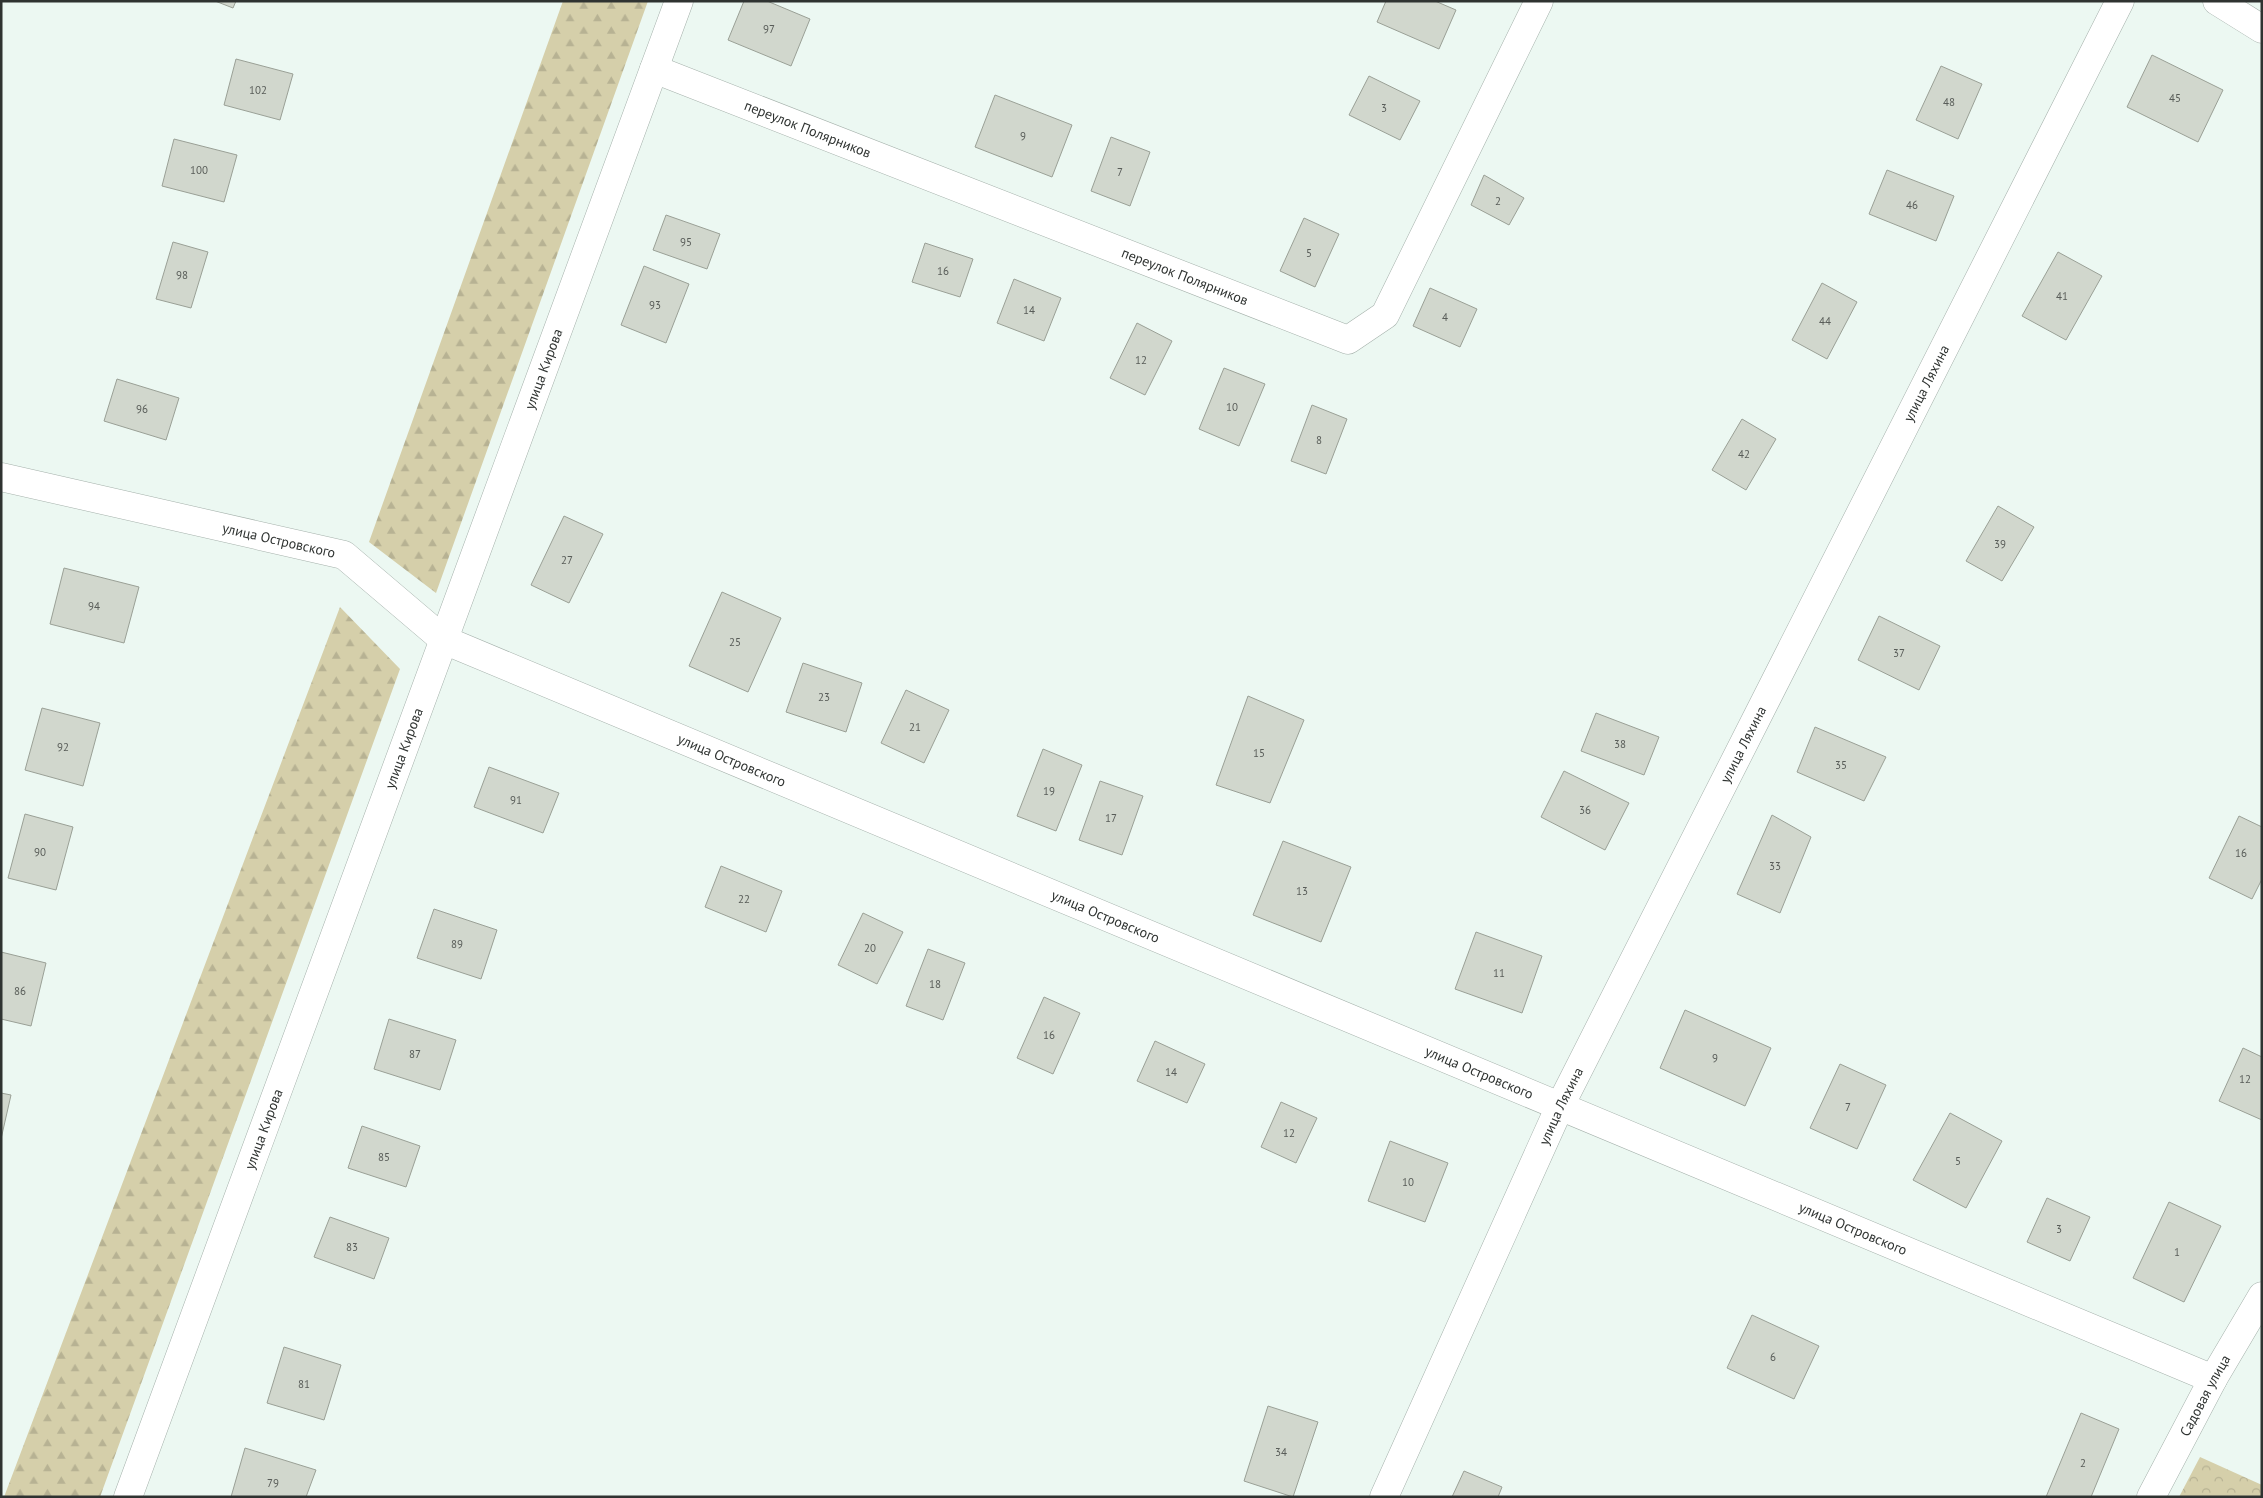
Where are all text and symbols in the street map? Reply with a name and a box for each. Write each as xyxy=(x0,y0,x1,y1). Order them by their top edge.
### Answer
house number: 97 xyxy=(763,22,775,36)
house number: 102 xyxy=(249,83,267,97)
house number: 45 xyxy=(2169,91,2181,105)
house number: 48 xyxy=(1943,95,1955,109)
street label: переулок Полярников xyxy=(742,96,874,162)
house number: 3 xyxy=(1381,101,1387,115)
house number: 9 xyxy=(1020,129,1026,143)
house number: 100 xyxy=(190,163,208,177)
house number: 7 xyxy=(1117,165,1123,179)
house number: 2 xyxy=(1495,194,1501,208)
house number: 46 xyxy=(1906,198,1918,212)
house number: 95 xyxy=(680,235,692,249)
street label: переулок Полярников xyxy=(1119,243,1251,309)
house number: 5 xyxy=(1306,246,1312,260)
house number: 16 xyxy=(937,264,949,278)
house number: 98 xyxy=(176,268,188,282)
house number: 41 xyxy=(2056,289,2068,303)
house number: 93 xyxy=(649,298,661,312)
house number: 14 xyxy=(1023,303,1035,317)
house number: 4 xyxy=(1442,310,1448,324)
house number: 44 xyxy=(1819,314,1831,328)
street label: улица Кирова xyxy=(520,326,567,412)
street label: улица Ляхина xyxy=(1899,342,1953,425)
house number: 12 xyxy=(1135,353,1147,367)
house number: 10 xyxy=(1226,400,1238,414)
house number: 96 xyxy=(136,402,148,416)
house number: 8 xyxy=(1316,433,1322,447)
house number: 42 xyxy=(1738,447,1750,461)
street label: улица Островского xyxy=(221,519,337,562)
house number: 39 xyxy=(1994,537,2006,551)
house number: 27 xyxy=(561,553,573,567)
house number: 94 xyxy=(88,599,100,613)
house number: 25 xyxy=(729,635,741,649)
house number: 37 xyxy=(1893,646,1905,660)
house number: 23 xyxy=(818,690,830,704)
street label: улица Ляхина xyxy=(1716,703,1770,786)
street label: улица Кирова xyxy=(381,705,427,791)
house number: 21 xyxy=(909,720,921,734)
street label: улица Островского xyxy=(675,730,789,791)
house number: 38 xyxy=(1614,737,1626,751)
house number: 92 xyxy=(57,740,69,754)
house number: 15 xyxy=(1253,746,1265,760)
house number: 35 xyxy=(1835,758,1847,772)
house number: 19 xyxy=(1043,784,1055,798)
house number: 91 xyxy=(510,793,522,807)
house number: 36 xyxy=(1579,803,1591,817)
house number: 17 xyxy=(1105,811,1117,825)
house number: 90 xyxy=(34,845,46,859)
house number: 16 xyxy=(2235,846,2247,860)
house number: 33 xyxy=(1769,859,1781,873)
house number: 13 xyxy=(1296,884,1308,898)
street label: улица Островского xyxy=(1049,886,1162,947)
house number: 22 xyxy=(738,892,750,906)
house number: 89 xyxy=(451,937,463,951)
house number: 20 xyxy=(864,941,876,955)
house number: 11 xyxy=(1493,966,1505,980)
house number: 18 xyxy=(929,977,941,991)
house number: 86 xyxy=(14,984,26,998)
house number: 16 xyxy=(1043,1028,1055,1042)
street label: улица Островского xyxy=(1422,1042,1536,1103)
house number: 87 xyxy=(409,1047,421,1061)
house number: 9 xyxy=(1712,1051,1718,1065)
street label: улица Ляхина xyxy=(1535,1064,1587,1148)
house number: 14 xyxy=(1165,1065,1177,1079)
house number: 12 xyxy=(2239,1072,2251,1086)
street label: улица Кирова xyxy=(240,1086,287,1172)
house number: 7 xyxy=(1845,1100,1851,1114)
house number: 12 xyxy=(1283,1126,1295,1140)
house number: 85 xyxy=(378,1150,390,1164)
house number: 5 xyxy=(1955,1154,1961,1168)
house number: 10 xyxy=(1402,1175,1414,1189)
street label: улица Островского xyxy=(1796,1198,1910,1259)
house number: 3 xyxy=(2056,1222,2062,1236)
house number: 83 xyxy=(346,1240,358,1254)
house number: 1 xyxy=(2174,1245,2180,1259)
house number: 6 xyxy=(1770,1350,1776,1364)
street label: Садовая улица xyxy=(2176,1351,2234,1439)
house number: 81 xyxy=(298,1377,310,1391)
house number: 34 xyxy=(1275,1445,1287,1459)
house number: 2 xyxy=(2080,1456,2086,1470)
house number: 79 xyxy=(267,1476,279,1490)

